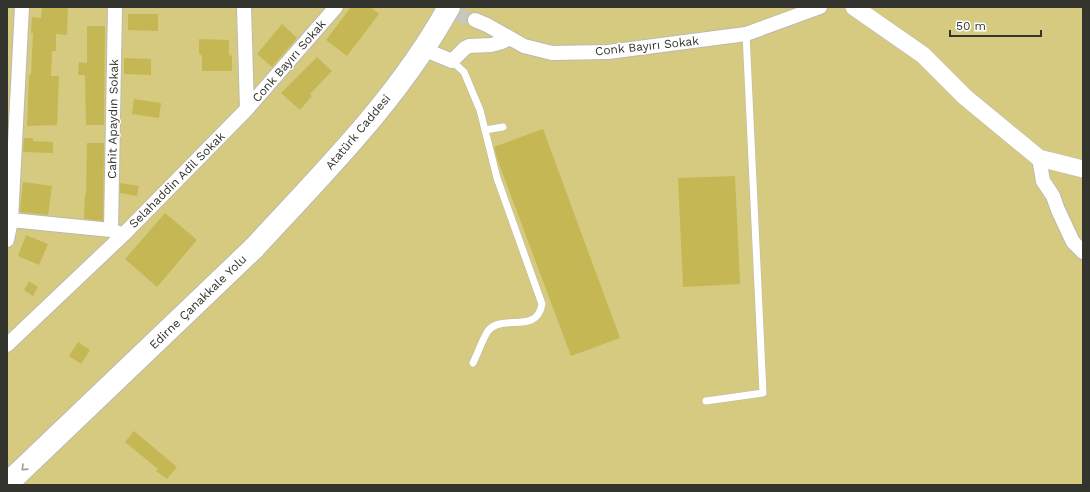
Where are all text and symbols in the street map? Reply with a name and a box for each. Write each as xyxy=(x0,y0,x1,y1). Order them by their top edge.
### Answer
scale bar xyxy=(950,12,1041,38)
street label: Conk Bayırı Sokak xyxy=(249,17,329,105)
text: 50 m xyxy=(956,19,986,33)
street label: Conk Bayırı Sokak xyxy=(594,34,700,58)
street label: Cahit Apaydın Sokak xyxy=(105,59,121,179)
street label: Atatürk Caddesi xyxy=(323,92,393,172)
street label: Selahaddin Adil Sokak xyxy=(126,129,228,231)
street label: Edirne Çanakkale Yolu xyxy=(147,252,249,352)
one-way arrow xyxy=(21,463,29,471)

